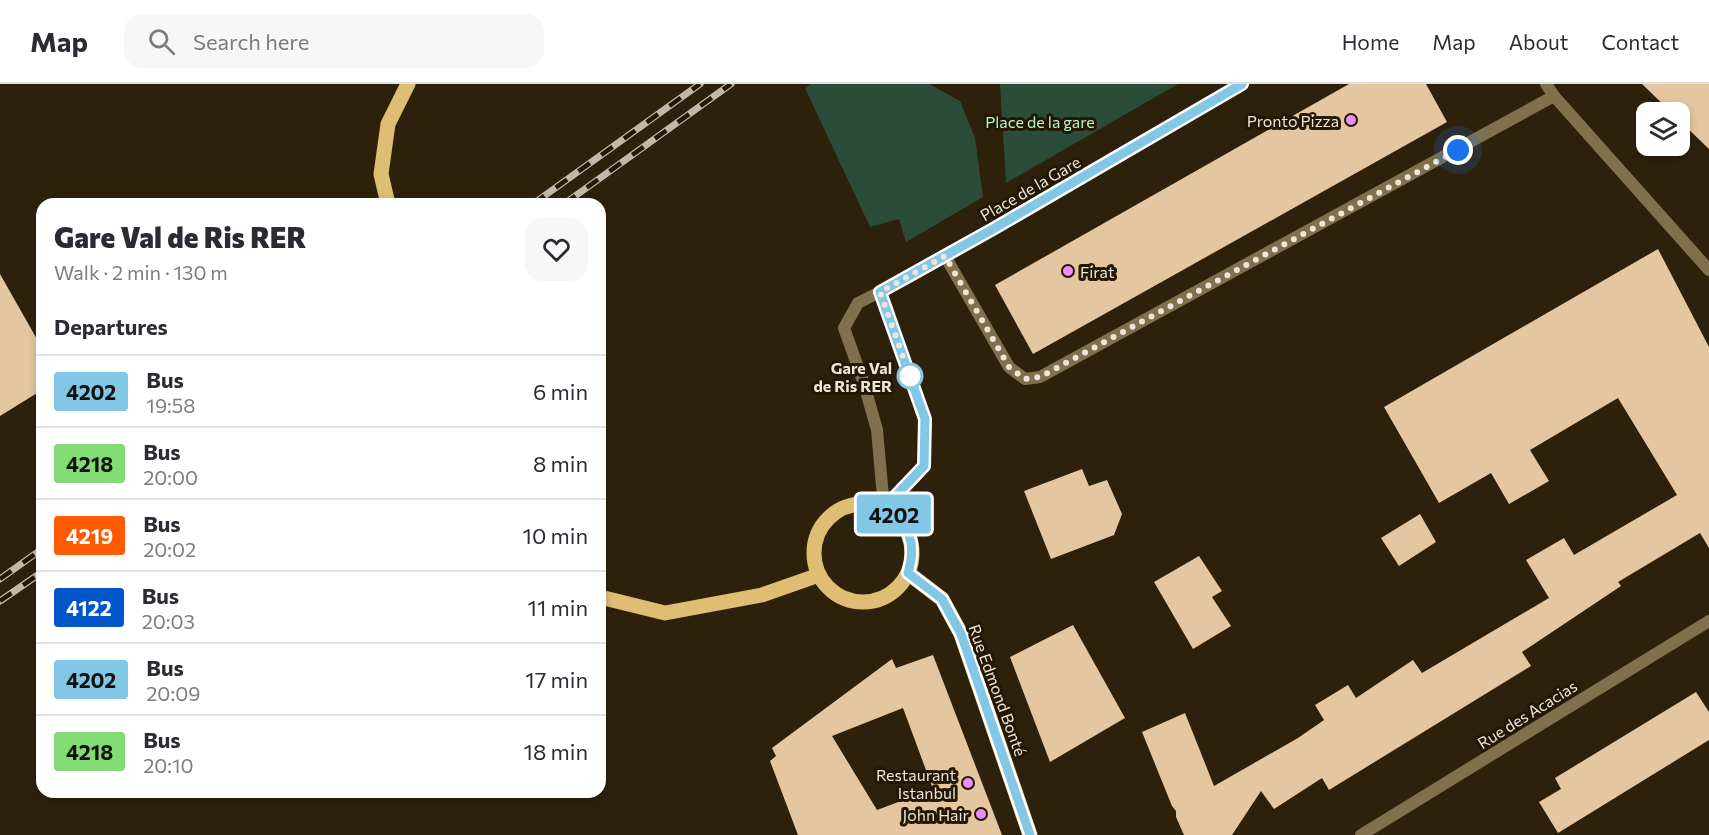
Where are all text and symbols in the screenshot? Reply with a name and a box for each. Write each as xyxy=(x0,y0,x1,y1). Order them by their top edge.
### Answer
search box xyxy=(124,14,544,68)
text: Map xyxy=(30,24,88,58)
icon: search xyxy=(145,25,178,58)
text: Search here xyxy=(193,28,309,55)
text: Home xyxy=(1342,29,1399,54)
text: Map xyxy=(1432,29,1476,54)
text: About xyxy=(1509,29,1568,54)
text: Contact xyxy=(1601,29,1679,54)
map controls xyxy=(1636,102,1690,156)
button: layers xyxy=(1636,102,1690,156)
place label: Pronto Pizza xyxy=(1247,111,1339,130)
park label: Place de la gare xyxy=(985,112,1095,131)
marker: Pronto Pizza xyxy=(1344,113,1358,127)
your location xyxy=(1443,135,1473,165)
street label: Place de la Gare xyxy=(976,152,1084,224)
button: heart xyxy=(525,218,588,281)
text: Gare Val de Ris RER xyxy=(54,220,306,254)
text: Walk · 2 min · 130 m xyxy=(54,260,228,284)
place label: Firat xyxy=(1080,262,1115,281)
marker: Firat xyxy=(1061,264,1075,278)
text: Departures xyxy=(54,313,168,340)
place label: Gare Val de Ris RER xyxy=(813,358,892,395)
marker: Gare Val de Ris RER xyxy=(897,363,923,389)
text: Bus xyxy=(146,366,184,393)
text: 6 min xyxy=(533,378,588,405)
text: 4202 xyxy=(66,379,116,404)
text: 19:58 xyxy=(146,393,195,417)
text: Bus xyxy=(143,438,181,465)
text: 8 min xyxy=(533,450,588,477)
text: 4218 xyxy=(66,451,113,476)
text: 20:00 xyxy=(143,465,198,489)
line badge: 4202 xyxy=(852,494,936,534)
text: 4202 xyxy=(869,502,919,527)
text: Bus xyxy=(143,510,181,537)
text: 10 min xyxy=(523,522,588,549)
text: 4219 xyxy=(66,523,113,548)
text: 20:02 xyxy=(143,537,196,561)
text: Bus xyxy=(142,582,179,609)
text: 11 min xyxy=(528,594,588,621)
text: 4122 xyxy=(66,595,112,620)
text: 20:03 xyxy=(142,609,195,633)
street label: Rue Edmond Bonté xyxy=(965,622,1031,758)
text: Bus xyxy=(146,654,184,681)
text: 17 min xyxy=(525,666,588,693)
text: 4202 xyxy=(66,667,116,692)
street label: Rue des Acacias xyxy=(1474,676,1580,752)
text: 20:09 xyxy=(146,681,200,705)
text: Bus xyxy=(143,726,181,753)
text: 18 min xyxy=(524,738,588,765)
text: 4218 xyxy=(66,739,113,764)
text: 20:10 xyxy=(143,753,194,777)
place label: Restaurant Istanbul xyxy=(876,765,956,802)
marker: Restaurant Istanbul xyxy=(961,776,975,790)
place label: John Hair xyxy=(903,805,970,824)
marker: John Hair xyxy=(974,807,988,821)

